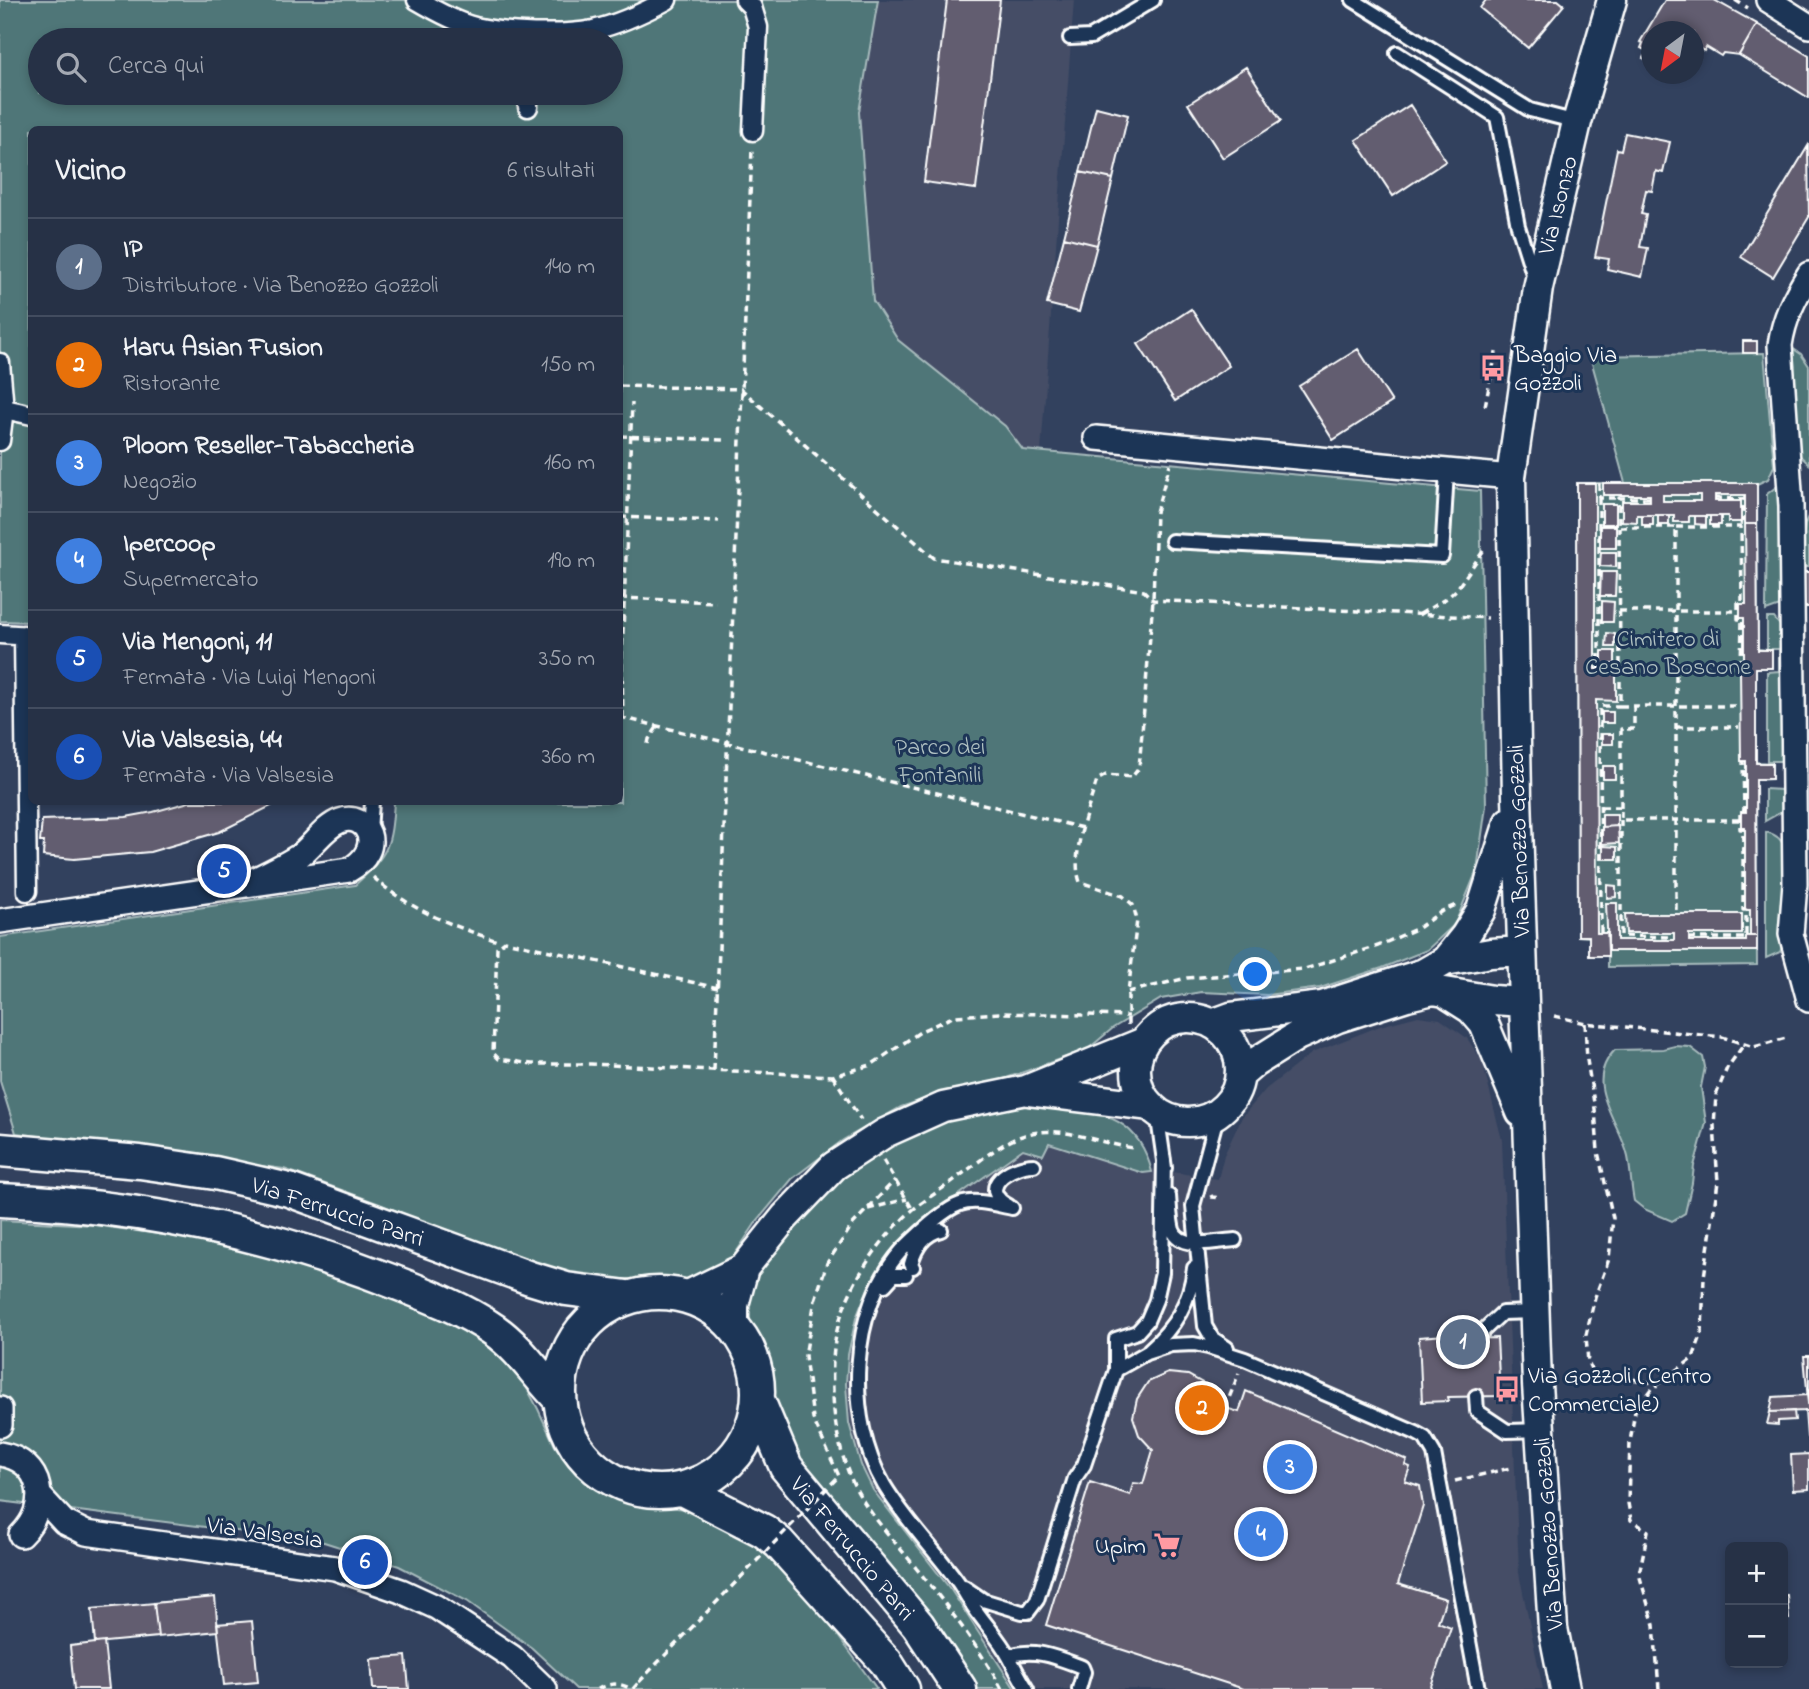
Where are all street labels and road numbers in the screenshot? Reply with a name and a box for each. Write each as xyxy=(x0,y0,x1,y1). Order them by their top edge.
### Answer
street label: Via Isonzo xyxy=(1530,153,1589,260)
street label: Via Benozzo Gozzoli xyxy=(1500,744,1541,939)
street label: Via Ferruccio Parri xyxy=(246,1169,428,1258)
street label: Via Benozzo Gozzoli xyxy=(1526,1436,1575,1632)
street label: Via Ferruccio Parri xyxy=(779,1469,922,1630)
street label: Via Valsesia xyxy=(204,1509,325,1560)

